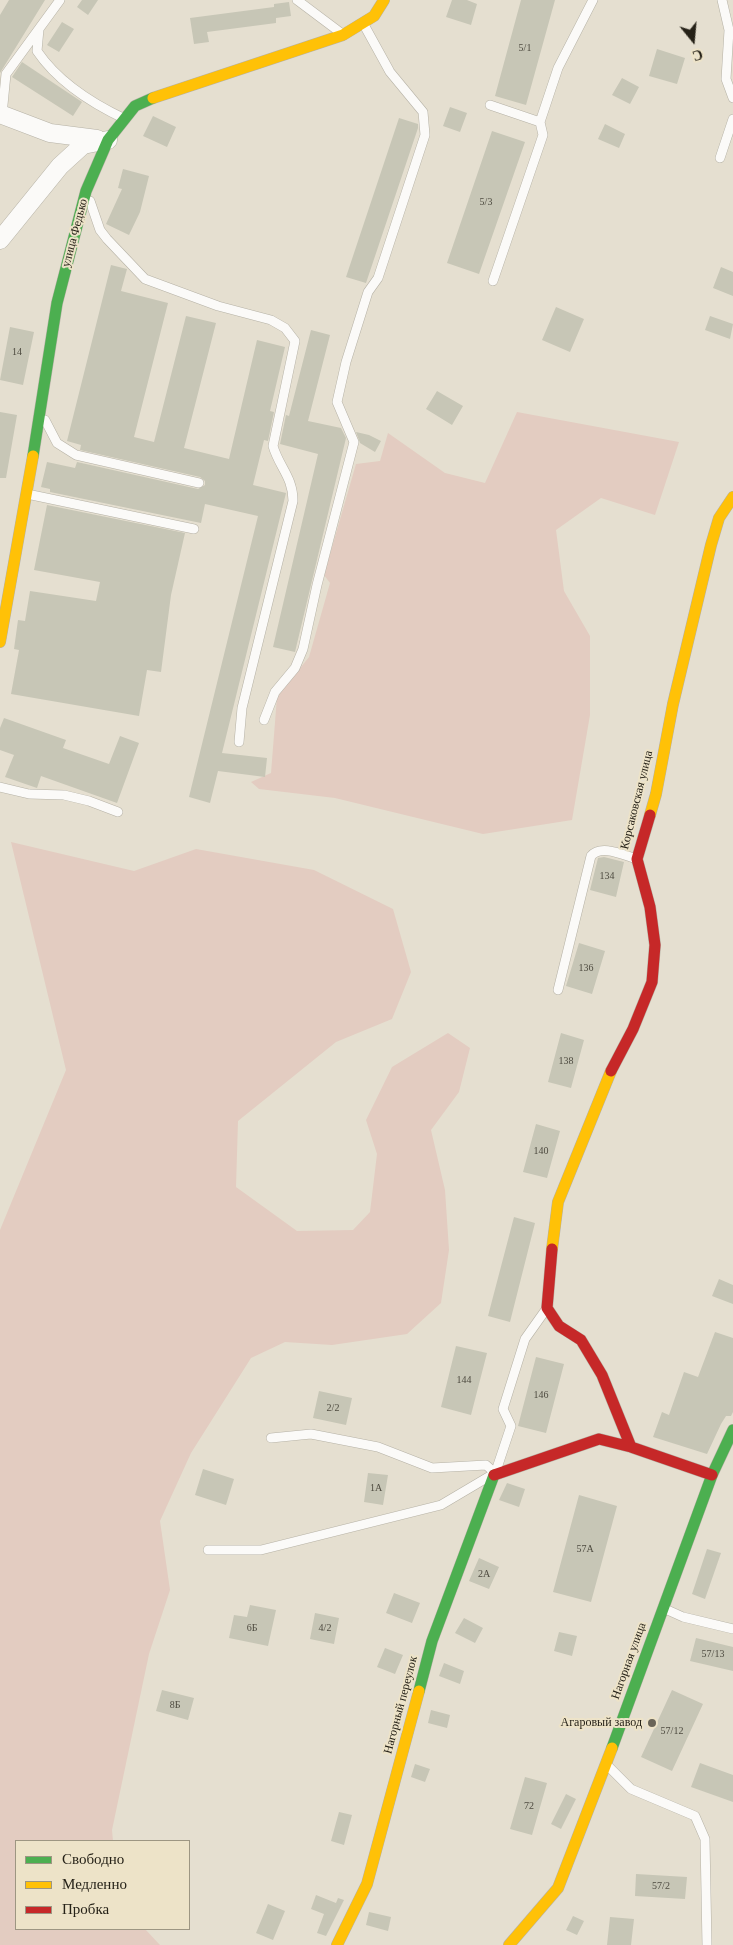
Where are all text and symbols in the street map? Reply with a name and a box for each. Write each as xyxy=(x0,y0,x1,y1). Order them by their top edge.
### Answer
north arrow xyxy=(668,15,718,65)
house number: 5/1 xyxy=(519,42,531,54)
text: С xyxy=(690,46,705,63)
house number: 5/3 xyxy=(480,196,492,208)
street label: улица Федько xyxy=(59,197,91,269)
house number: 14 xyxy=(12,346,22,358)
street label: Корсаковская улица xyxy=(618,749,656,851)
house number: 134 xyxy=(600,870,614,882)
house number: 136 xyxy=(578,962,594,974)
house number: 138 xyxy=(558,1055,574,1067)
house number: 140 xyxy=(534,1145,548,1157)
house number: 144 xyxy=(456,1374,472,1386)
house number: 146 xyxy=(534,1389,548,1401)
house number: 2/2 xyxy=(327,1402,339,1414)
house number: 1А xyxy=(370,1482,382,1494)
house number: 57А xyxy=(576,1543,594,1555)
house number: 2А xyxy=(478,1568,490,1580)
street label: Нагорная улица xyxy=(608,1621,650,1701)
house number: 6Б xyxy=(247,1622,257,1634)
house number: 4/2 xyxy=(319,1622,331,1634)
house number: 57/13 xyxy=(702,1648,724,1660)
street label: Нагорный переулок xyxy=(381,1655,421,1755)
house number: 8Б xyxy=(170,1699,180,1711)
place label: Агаровый завод xyxy=(561,1716,642,1730)
marker: Агаровый завод xyxy=(646,1717,658,1729)
house number: 57/12 xyxy=(661,1725,683,1737)
house number: 72 xyxy=(524,1800,534,1812)
legend xyxy=(15,1840,190,1930)
text: Свободно xyxy=(62,1851,124,1867)
text: Медленно xyxy=(62,1876,127,1892)
house number: 57/2 xyxy=(652,1880,670,1892)
text: Пробка xyxy=(62,1901,109,1917)

